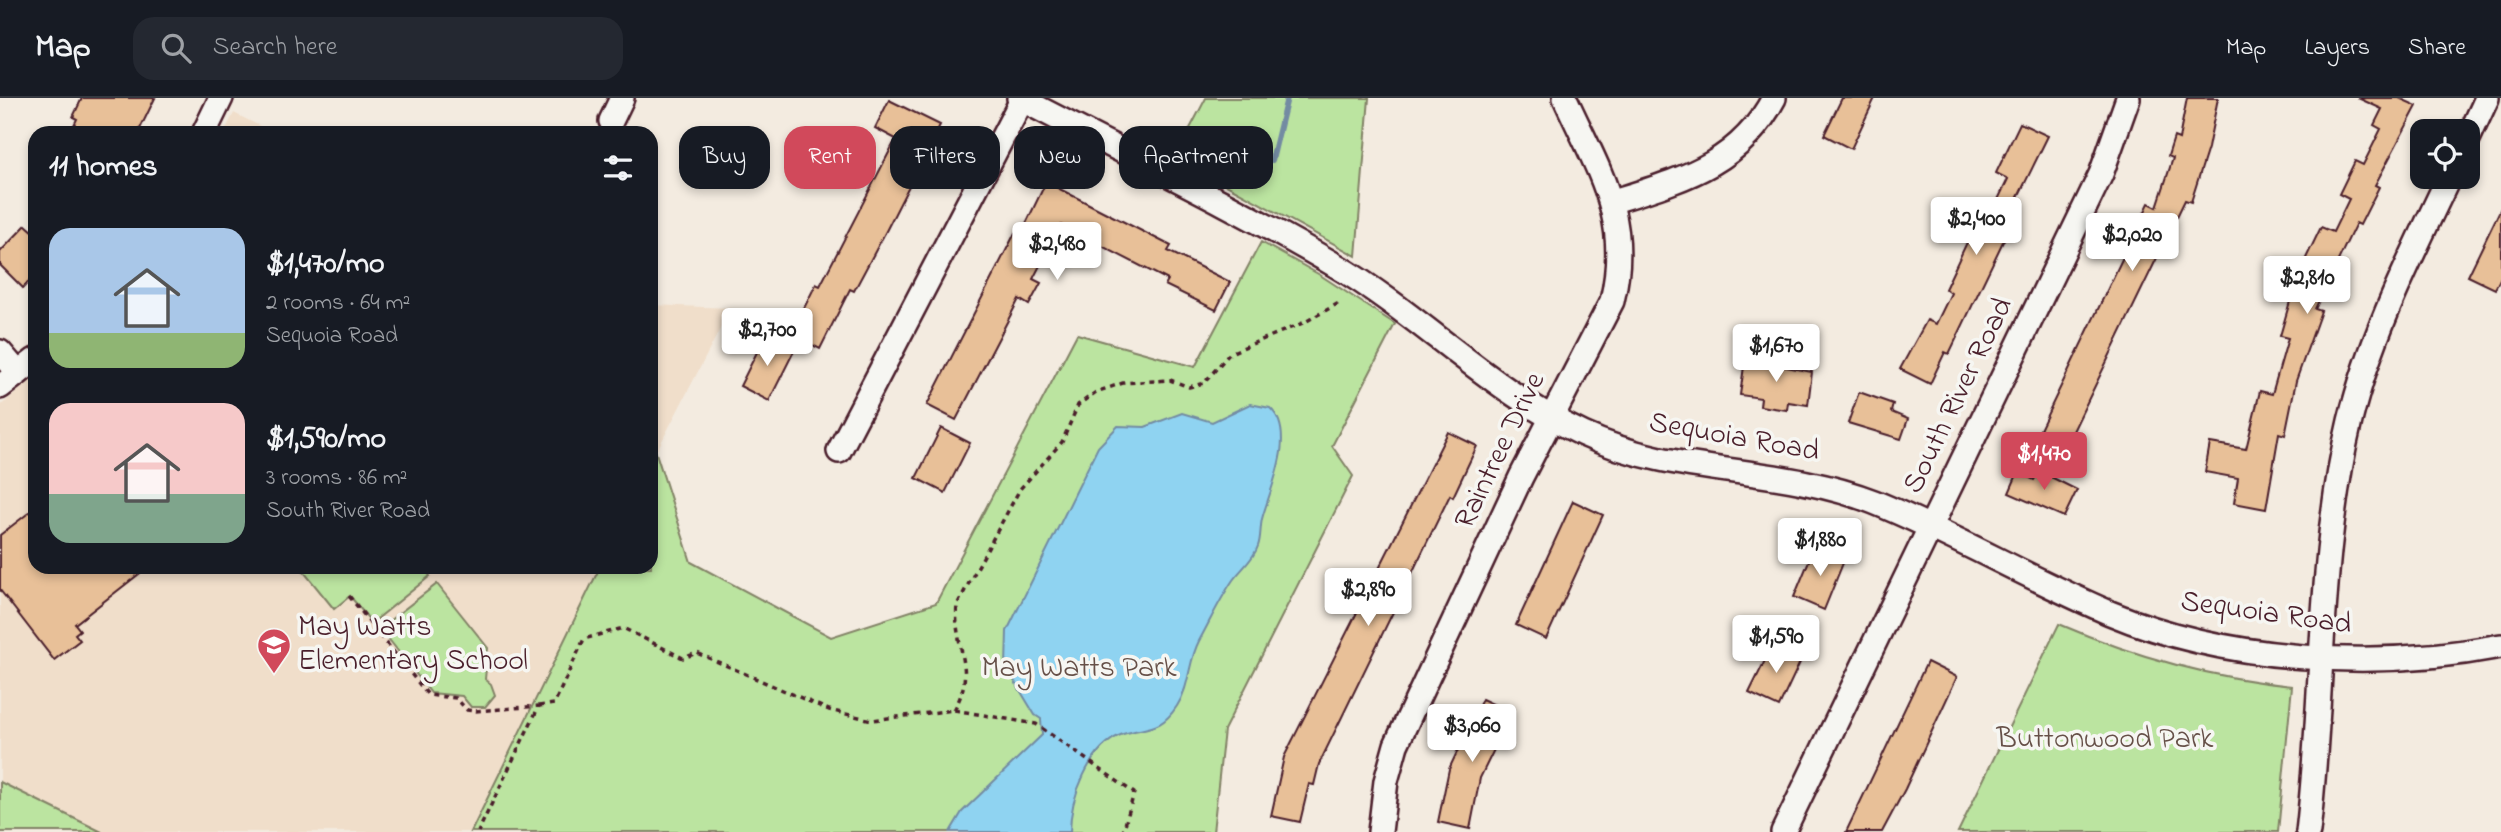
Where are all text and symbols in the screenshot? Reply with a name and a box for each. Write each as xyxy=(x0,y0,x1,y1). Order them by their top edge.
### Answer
search box xyxy=(133,17,623,80)
text: Map xyxy=(35,24,91,72)
icon: search xyxy=(157,29,195,67)
text: Search here xyxy=(213,29,337,67)
text: Map xyxy=(2226,31,2266,66)
text: Layers xyxy=(2304,31,2370,66)
text: Share xyxy=(2408,31,2466,66)
map controls xyxy=(2410,119,2480,189)
button: locate xyxy=(2410,119,2480,189)
chip: Buy xyxy=(679,126,770,189)
chip: Rent xyxy=(784,126,876,189)
chip: Filters xyxy=(890,126,1000,189)
chip: New xyxy=(1014,126,1105,189)
chip: Apartment xyxy=(1119,126,1273,189)
text: 11 homes xyxy=(49,146,157,190)
icon: filters xyxy=(599,149,637,187)
pin: $2,400 xyxy=(1919,198,2033,257)
text: $2,400 xyxy=(1947,203,2005,236)
pin: $2,020 xyxy=(2075,214,2189,273)
text: $2,020 xyxy=(2102,219,2162,252)
pin: $2,480 xyxy=(1000,222,1114,282)
text: $2,480 xyxy=(1028,228,1086,261)
text: $1,470/mo xyxy=(266,243,385,287)
icon: home xyxy=(105,256,189,340)
pin: $2,810 xyxy=(2250,256,2364,316)
text: $2,810 xyxy=(2279,262,2335,295)
text: 2 rooms · 64 m² xyxy=(266,287,410,320)
street label: South River Road xyxy=(1892,290,2026,502)
pin: $2,700 xyxy=(710,308,824,368)
text: $2,700 xyxy=(738,314,796,347)
text: Sequoia Road xyxy=(266,320,398,353)
pin: $1,670 xyxy=(1719,324,1833,384)
text: $1,670 xyxy=(1749,330,1803,363)
street label: Raintree Drive xyxy=(1444,365,1558,537)
street label: Sequoia Road xyxy=(1645,401,1823,475)
text: $1,590/mo xyxy=(266,418,386,462)
icon: home xyxy=(105,431,189,515)
pin: $1,470 xyxy=(1987,432,2101,492)
text: $1,470 xyxy=(2017,438,2071,471)
text: 3 rooms · 86 m² xyxy=(266,462,407,495)
text: South River Road xyxy=(266,495,430,528)
pin: $1,880 xyxy=(1763,518,1877,578)
text: $1,880 xyxy=(1794,524,1846,557)
pin: $2,890 xyxy=(1311,568,1425,628)
text: $2,890 xyxy=(1341,574,1395,607)
street label: Sequoia Road xyxy=(2178,580,2354,648)
place label: May Watts Elementary School xyxy=(298,606,528,684)
pin: $1,590 xyxy=(1719,616,1833,675)
text: $1,590 xyxy=(1748,621,1804,654)
school or university icon: May Watts Elementary School xyxy=(255,626,293,675)
park label: May Watts Park xyxy=(981,647,1177,691)
pin: $3,060 xyxy=(1415,704,1529,764)
text: $3,060 xyxy=(1443,710,1501,743)
park label: Buttonwood Park xyxy=(1996,718,2214,762)

